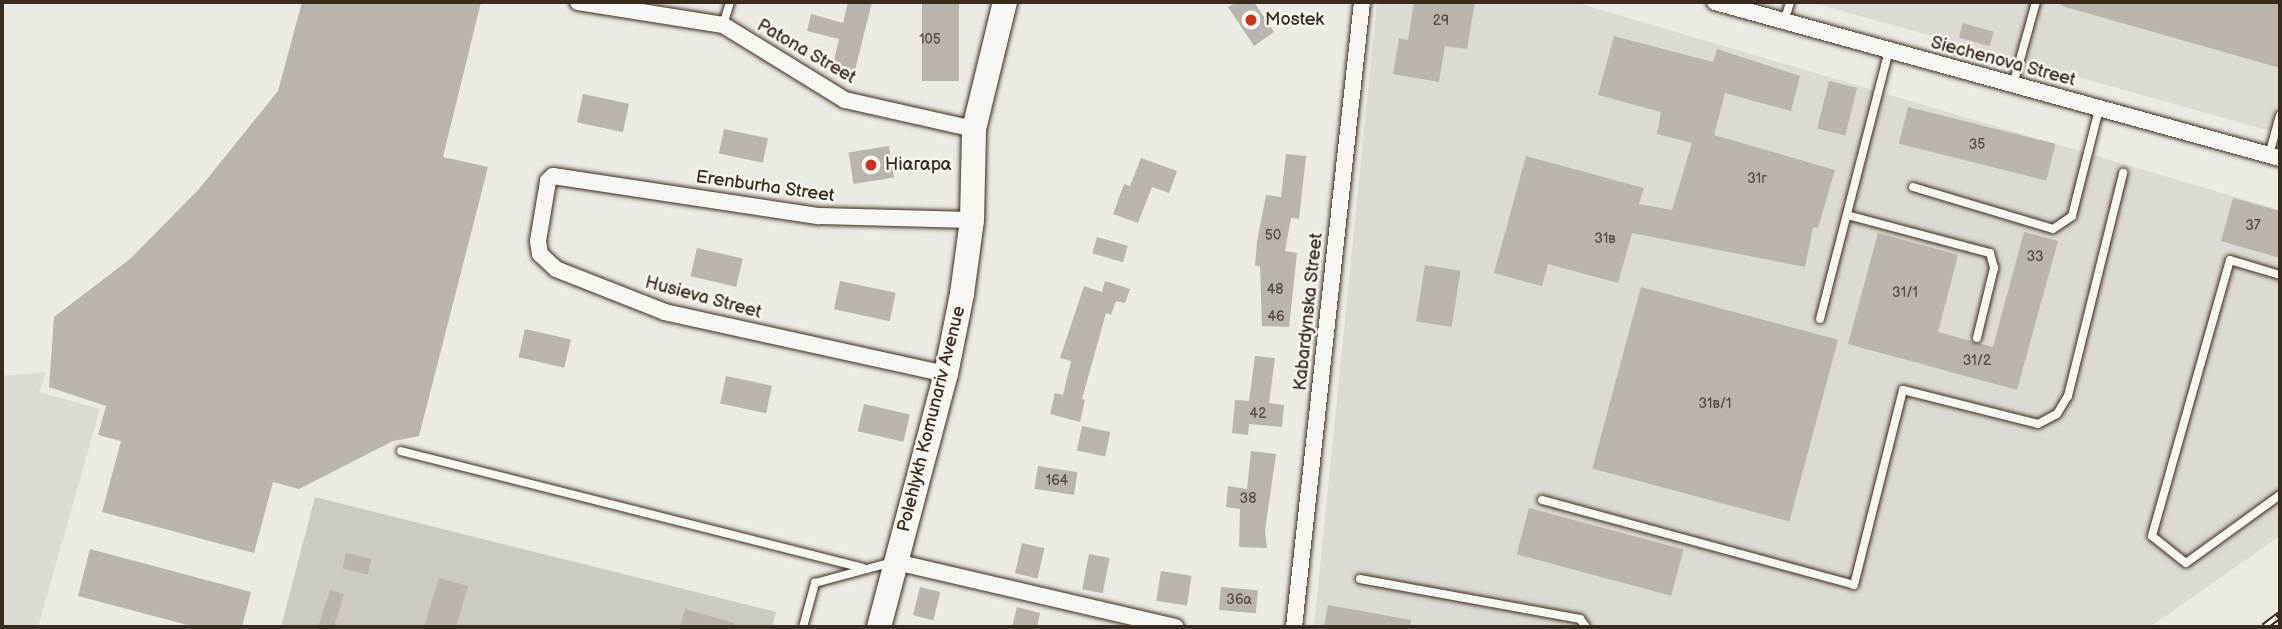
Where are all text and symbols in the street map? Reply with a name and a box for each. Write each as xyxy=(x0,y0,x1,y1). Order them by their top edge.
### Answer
place label: Mostek xyxy=(1265,9,1324,31)
marker: Mostek xyxy=(1243,12,1259,28)
house number: 29 xyxy=(1433,13,1449,29)
street label: Patona Street xyxy=(753,15,859,89)
house number: 105 xyxy=(919,32,941,48)
street label: Siechenova Street xyxy=(1928,32,2078,92)
house number: 35 xyxy=(1969,137,1985,153)
place label: Ніагара xyxy=(885,154,951,176)
marker: Ніагара xyxy=(863,157,879,173)
street label: Erenburha Street xyxy=(694,167,836,207)
house number: 31г xyxy=(1747,171,1767,187)
house number: 37 xyxy=(2245,218,2261,234)
house number: 50 xyxy=(1265,228,1281,244)
house number: 31в xyxy=(1594,231,1616,247)
street label: Kabardynska Street xyxy=(1290,232,1328,392)
house number: 33 xyxy=(2026,249,2044,265)
street label: Husieva Street xyxy=(642,272,764,324)
house number: 48 xyxy=(1267,282,1283,298)
house number: 31/1 xyxy=(1892,285,1918,301)
street label: Polehlykh Komunariv Avenue xyxy=(893,304,971,534)
house number: 46 xyxy=(1267,309,1285,325)
house number: 31/2 xyxy=(1963,353,1991,369)
house number: 31в/1 xyxy=(1698,396,1732,412)
house number: 42 xyxy=(1250,406,1266,422)
house number: 164 xyxy=(1046,473,1068,489)
house number: 38 xyxy=(1240,491,1256,507)
house number: 36а xyxy=(1226,592,1252,608)

